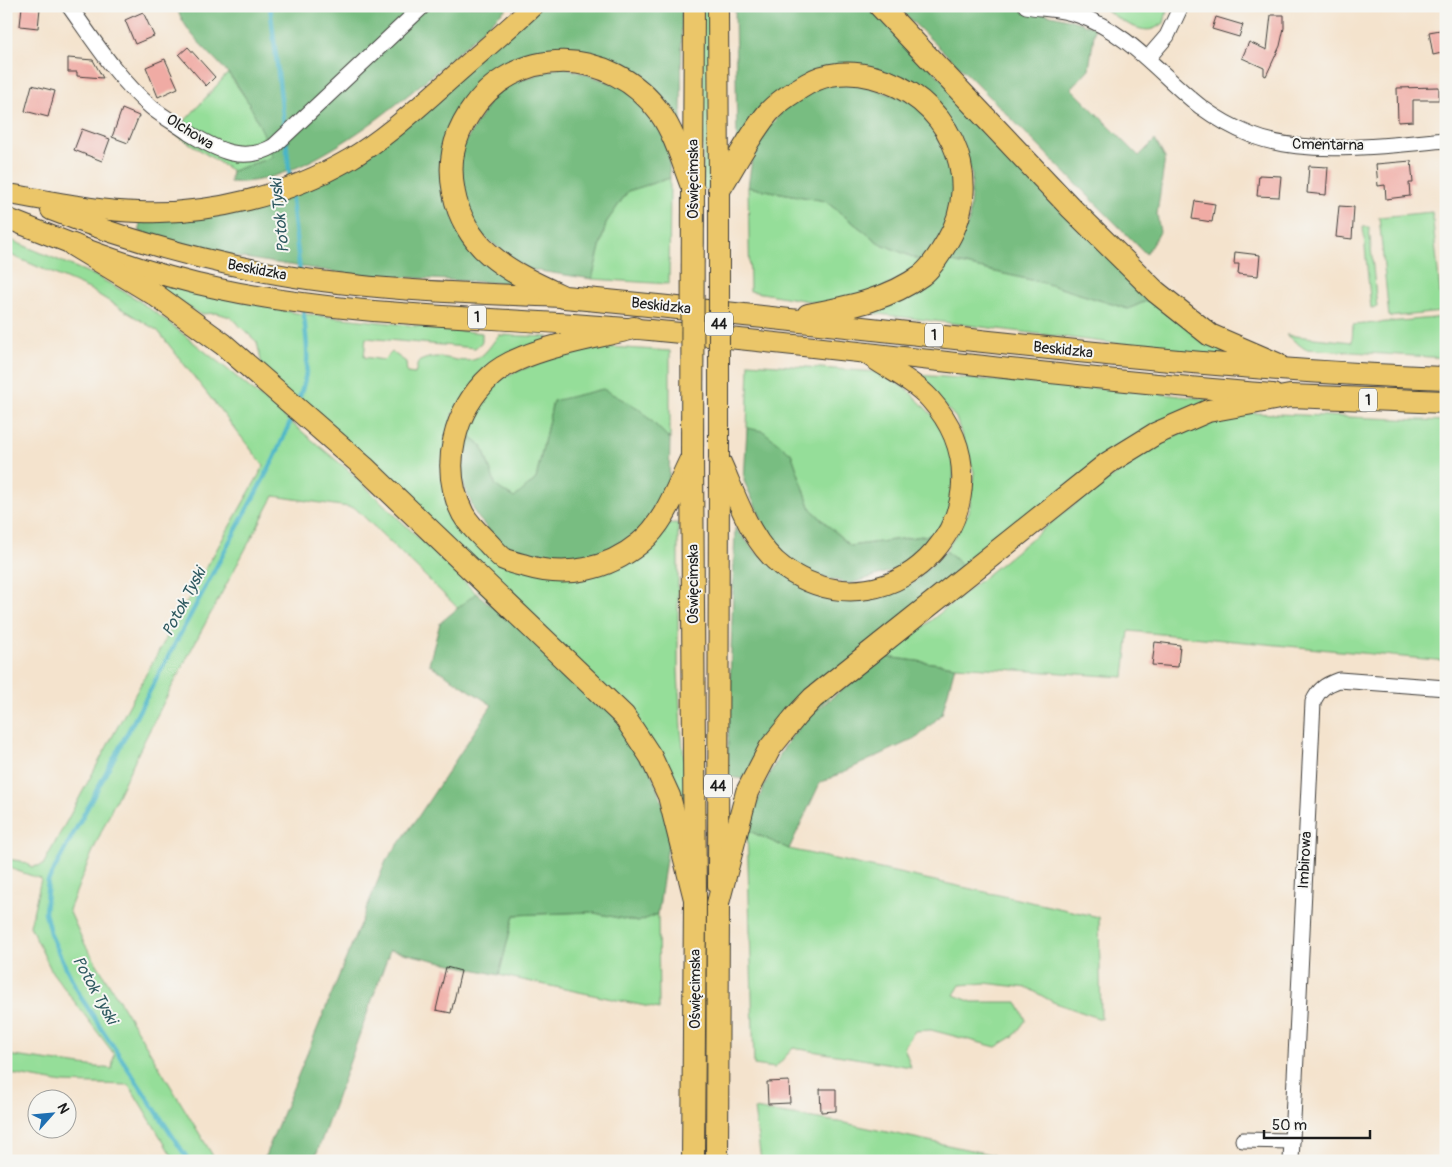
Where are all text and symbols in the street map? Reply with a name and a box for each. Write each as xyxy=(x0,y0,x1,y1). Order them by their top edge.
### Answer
street label: Olchowa xyxy=(163,110,217,154)
street label: Cmentarna xyxy=(1292,135,1364,155)
street label: Oświęcimska xyxy=(684,139,703,219)
water label: Potok Tyski xyxy=(266,176,294,254)
street label: Beskidzka xyxy=(226,255,288,285)
street label: Beskidzka xyxy=(630,293,692,319)
road number: 1 xyxy=(468,306,486,328)
road number: 44 xyxy=(705,312,733,336)
road number: 1 xyxy=(925,324,943,346)
street label: Beskidzka xyxy=(1032,337,1094,363)
road number: 1 xyxy=(1359,388,1377,412)
street label: Oświęcimska xyxy=(684,544,703,624)
water label: Potok Tyski xyxy=(158,563,211,640)
road number: 44 xyxy=(704,774,732,798)
street label: Imbirowa xyxy=(1294,831,1316,889)
street label: Oświęcimska xyxy=(686,949,705,1029)
water label: Potok Tyski xyxy=(68,953,123,1029)
north arrow xyxy=(28,1090,78,1140)
text: N xyxy=(53,1100,73,1116)
scale bar xyxy=(1264,1107,1371,1139)
text: 50 m xyxy=(1272,1116,1307,1135)

